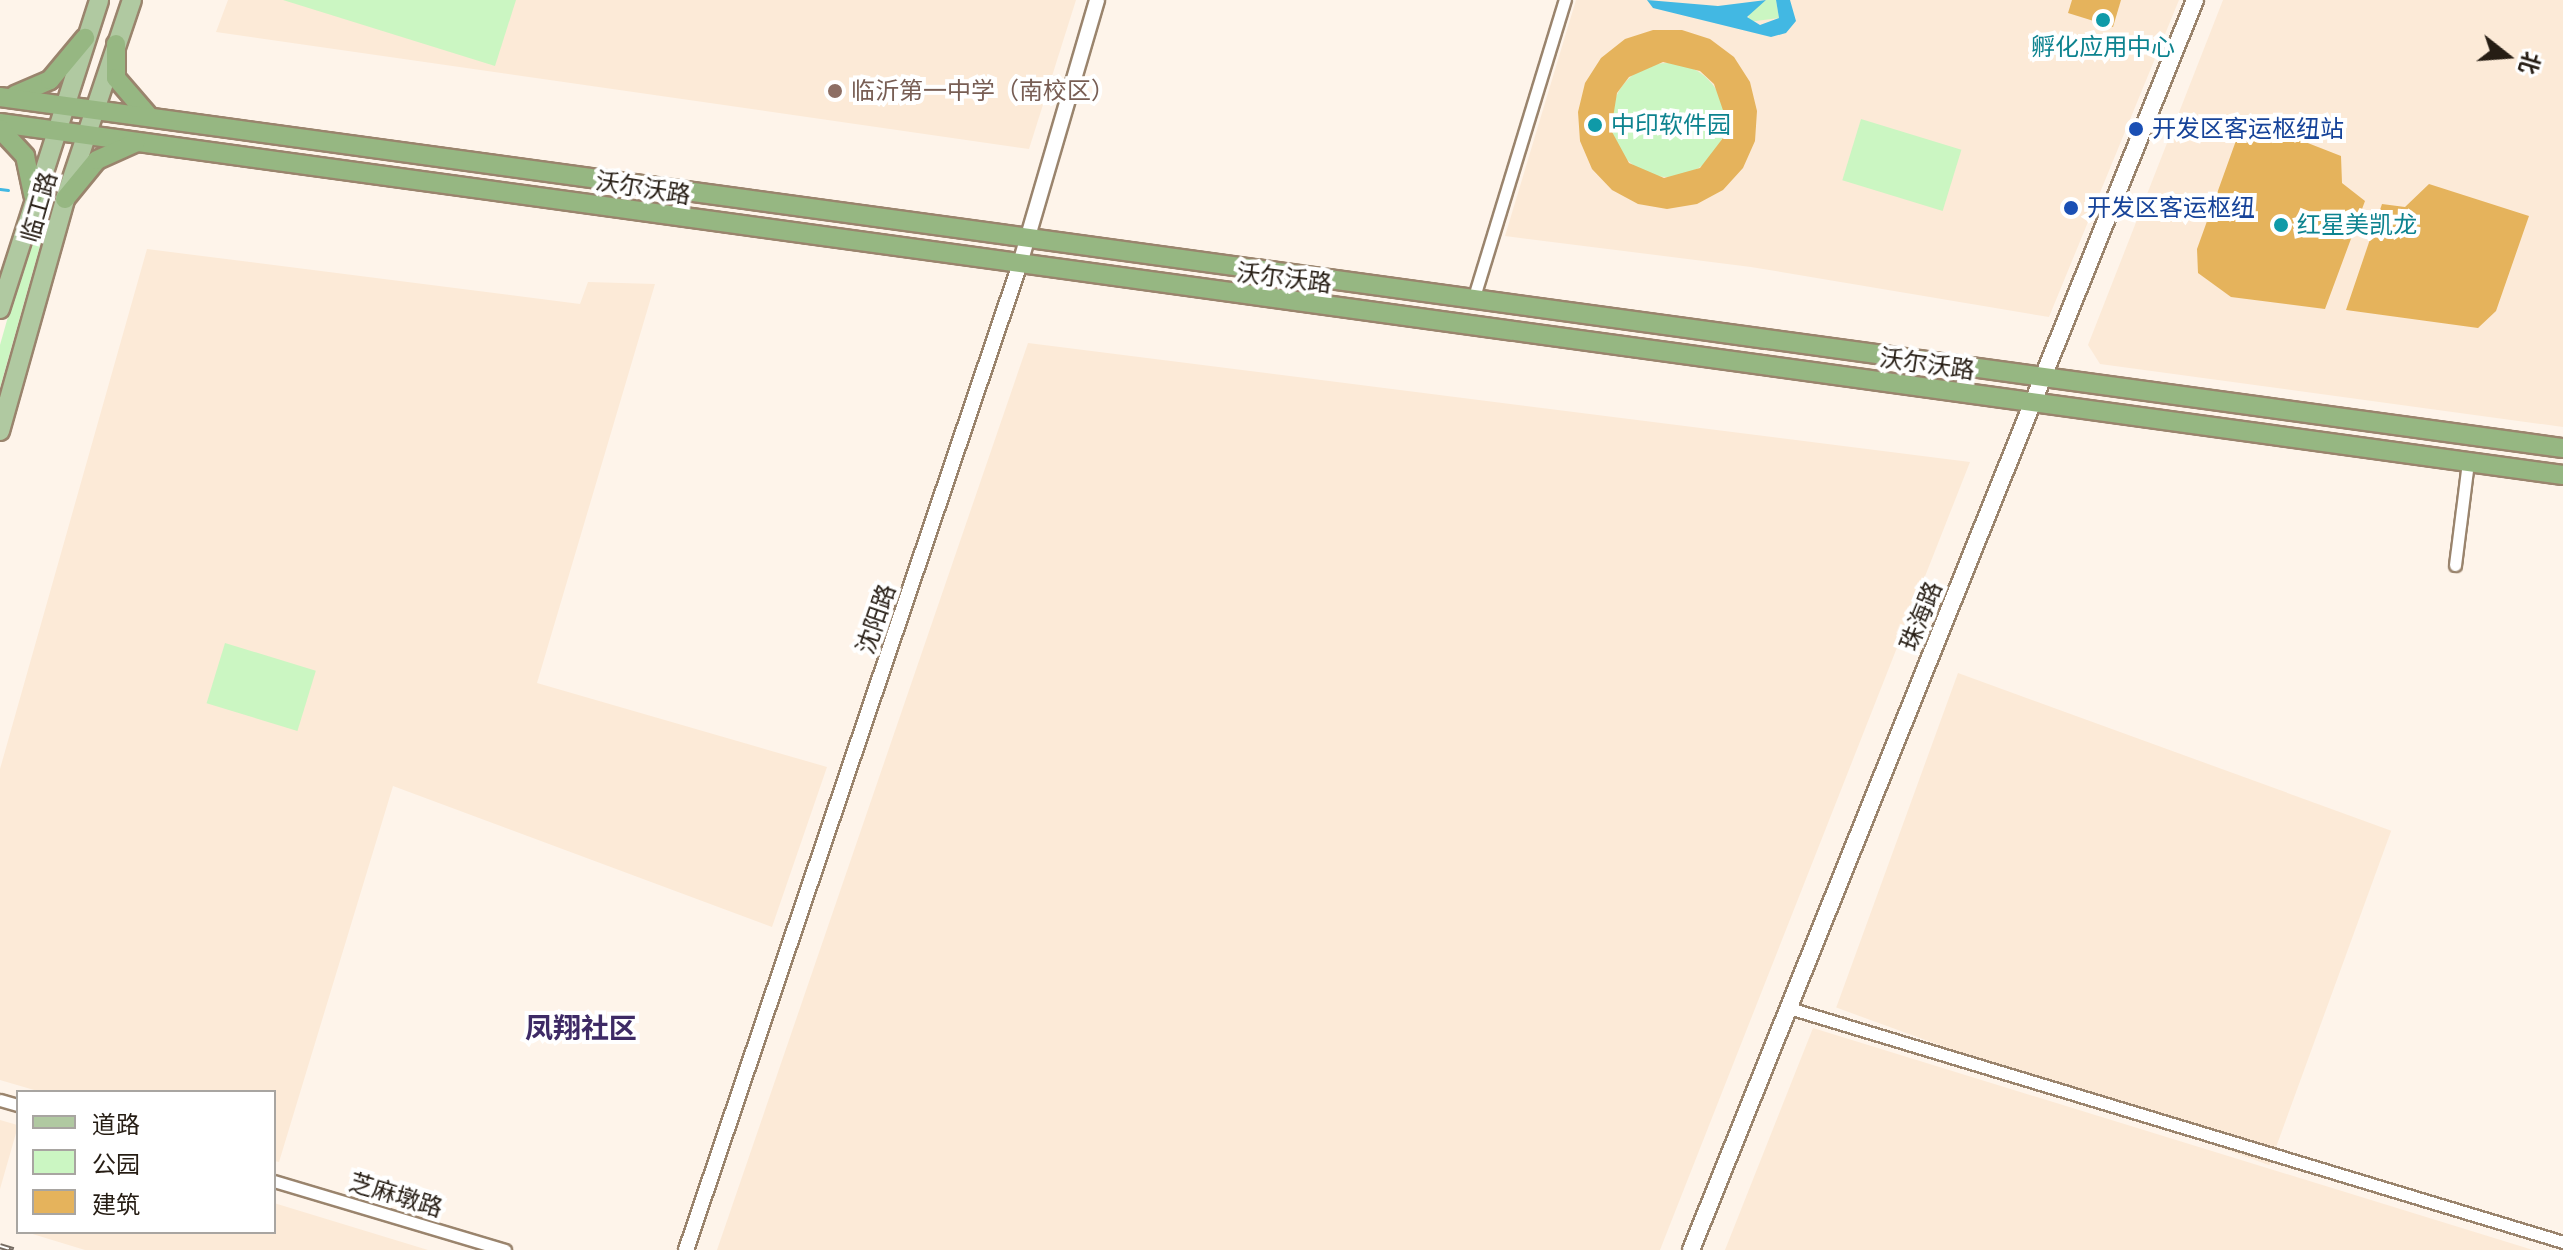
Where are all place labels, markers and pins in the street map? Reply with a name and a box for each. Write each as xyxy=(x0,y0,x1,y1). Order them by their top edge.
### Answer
marker: 孵化应用中心 xyxy=(2094,11,2112,29)
place label: 孵化应用中心 xyxy=(2031,33,2175,61)
place label: 临沂第一中学（南校区） xyxy=(851,77,1115,105)
marker: 临沂第一中学（南校区） xyxy=(826,82,844,100)
place label: 中印软件园 xyxy=(1611,111,1731,139)
place label: 开发区客运枢纽站 xyxy=(2152,115,2344,143)
marker: 中印软件园 xyxy=(1586,116,1604,134)
marker: 开发区客运枢纽站 xyxy=(2127,120,2145,138)
place label: 开发区客运枢纽 xyxy=(2087,194,2255,222)
marker: 开发区客运枢纽 xyxy=(2062,199,2080,217)
place label: 红星美凯龙 xyxy=(2297,211,2417,239)
marker: 红星美凯龙 xyxy=(2272,216,2290,234)

